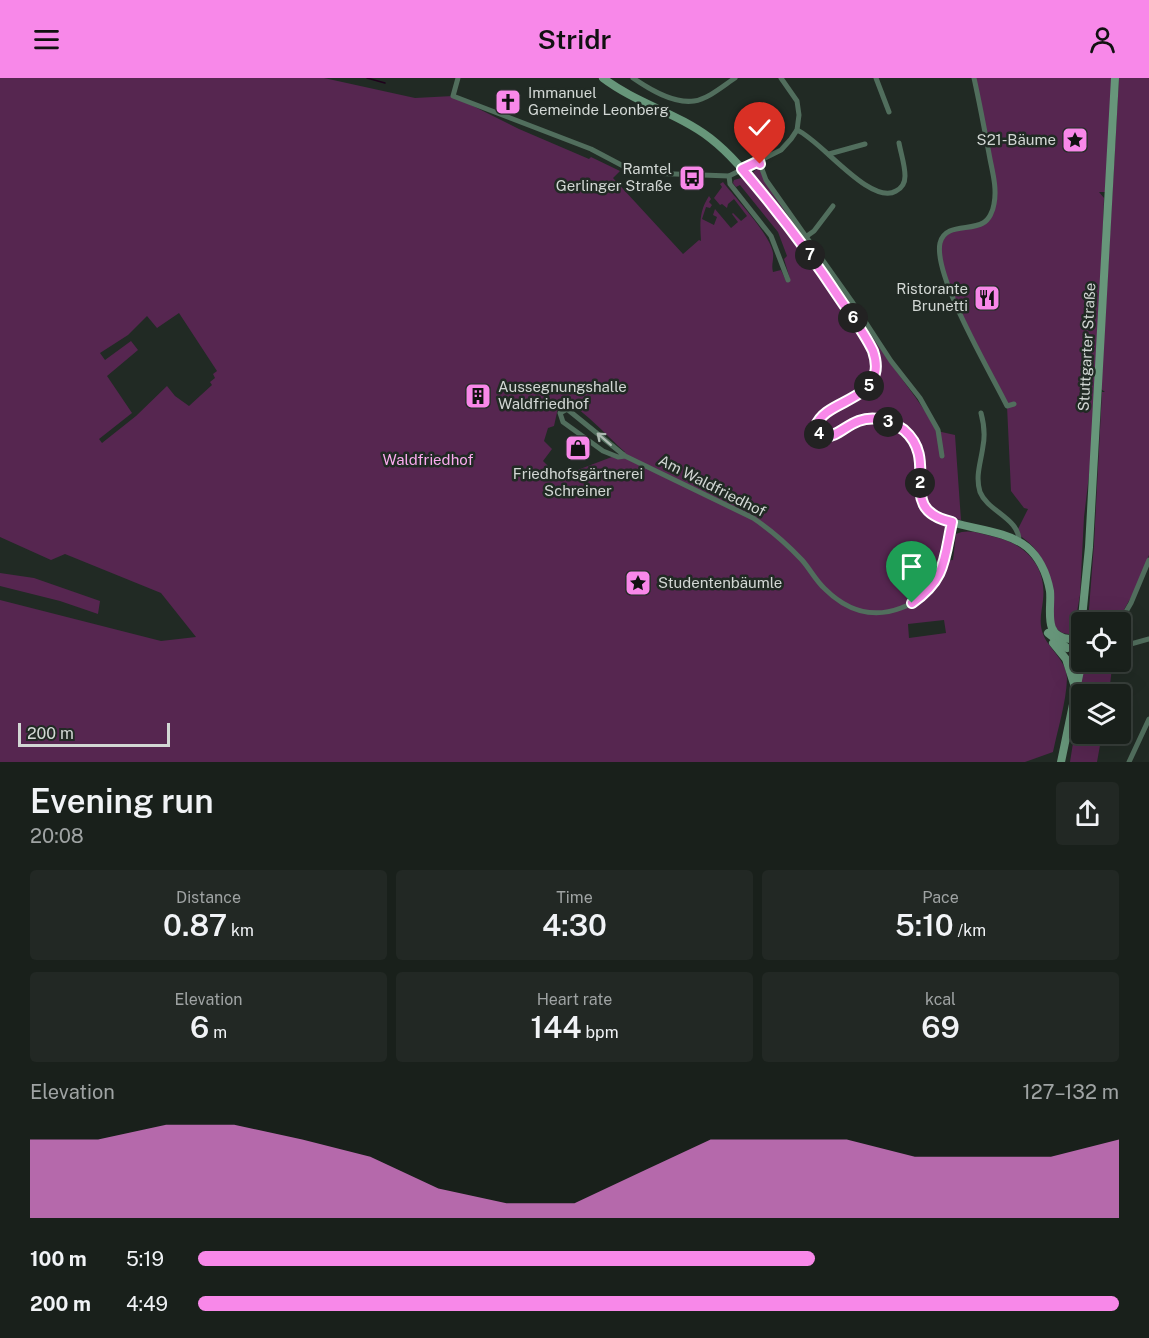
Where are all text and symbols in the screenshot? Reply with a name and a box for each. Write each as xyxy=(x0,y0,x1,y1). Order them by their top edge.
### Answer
icon: menu xyxy=(30,23,63,56)
text: Stridr xyxy=(538,23,611,55)
icon: person xyxy=(1086,23,1119,56)
place label: Immanuel Gemeinde Leonberg xyxy=(528,84,669,118)
church icon: Immanuel Gemeinde Leonberg xyxy=(493,87,523,117)
pin xyxy=(734,102,785,164)
icon: check xyxy=(743,111,776,144)
place icon: S21-Bäume xyxy=(1060,125,1090,155)
place label: S21-Bäume xyxy=(977,131,1056,148)
place label: Ramtel Gerlinger Straße xyxy=(556,160,672,194)
bus stop icon: Ramtel Gerlinger Straße xyxy=(677,163,707,193)
pin: 7 xyxy=(795,240,825,270)
text: 7 xyxy=(805,245,815,264)
place label: Ristorante Brunetti xyxy=(896,280,968,314)
street label: Stuttgarter Straße xyxy=(1075,282,1098,412)
restaurant icon: Ristorante Brunetti xyxy=(972,283,1002,313)
pin: 6 xyxy=(838,303,868,333)
text: 6 xyxy=(848,308,858,327)
pin: 5 xyxy=(854,371,884,401)
text: 5 xyxy=(864,376,874,395)
place label: Aussegnungshalle Waldfriedhof xyxy=(498,378,627,412)
building icon: Aussegnungshalle Waldfriedhof xyxy=(463,381,493,411)
pin: 3 xyxy=(873,407,903,437)
text: 3 xyxy=(883,412,893,431)
pin: 4 xyxy=(804,419,834,449)
text: 4 xyxy=(814,424,824,443)
one-way arrow xyxy=(597,432,612,446)
shop icon: Friedhofsgärtnerei Schreiner xyxy=(563,433,593,463)
park label: Waldfriedhof xyxy=(383,451,473,468)
street label: Am Waldfriedhof xyxy=(656,451,769,520)
place label: Friedhofsgärtnerei Schreiner xyxy=(513,465,643,499)
pin: 2 xyxy=(905,468,935,498)
text: 2 xyxy=(915,473,925,492)
pin xyxy=(886,541,937,603)
icon: arrive xyxy=(895,550,928,583)
place icon: Studentenbäumle xyxy=(623,568,653,598)
place label: Studentenbäumle xyxy=(658,574,782,591)
map controls xyxy=(1071,612,1131,744)
button: locate xyxy=(1071,612,1131,672)
button: layers xyxy=(1071,684,1131,744)
scale bar xyxy=(18,720,170,748)
text: 200 m xyxy=(27,724,74,743)
text: Evening run xyxy=(30,782,213,820)
button: share xyxy=(1056,782,1119,845)
text: 20:08 xyxy=(30,824,84,848)
text: Distance xyxy=(176,888,241,907)
text: Time xyxy=(556,888,593,907)
text: Pace xyxy=(922,888,959,907)
text: 0.87 xyxy=(163,907,227,943)
text: 4:30 xyxy=(542,907,607,943)
text: 5:10 xyxy=(895,907,954,943)
text: km xyxy=(227,921,254,940)
text: /km xyxy=(954,921,986,940)
text: Elevation xyxy=(175,990,242,1009)
text: Heart rate xyxy=(537,990,612,1009)
text: kcal xyxy=(925,990,956,1009)
text: 6 xyxy=(190,1009,209,1045)
text: 144 xyxy=(531,1009,582,1045)
text: 69 xyxy=(921,1009,960,1045)
text: m xyxy=(209,1023,227,1042)
text: bpm xyxy=(582,1023,618,1042)
text: Elevation xyxy=(30,1080,115,1104)
text: 127–132 m xyxy=(1023,1080,1119,1104)
text: 100 m xyxy=(30,1247,87,1271)
text: 5:19 xyxy=(126,1247,164,1271)
text: 200 m xyxy=(30,1292,91,1316)
text: 4:49 xyxy=(126,1292,168,1316)

